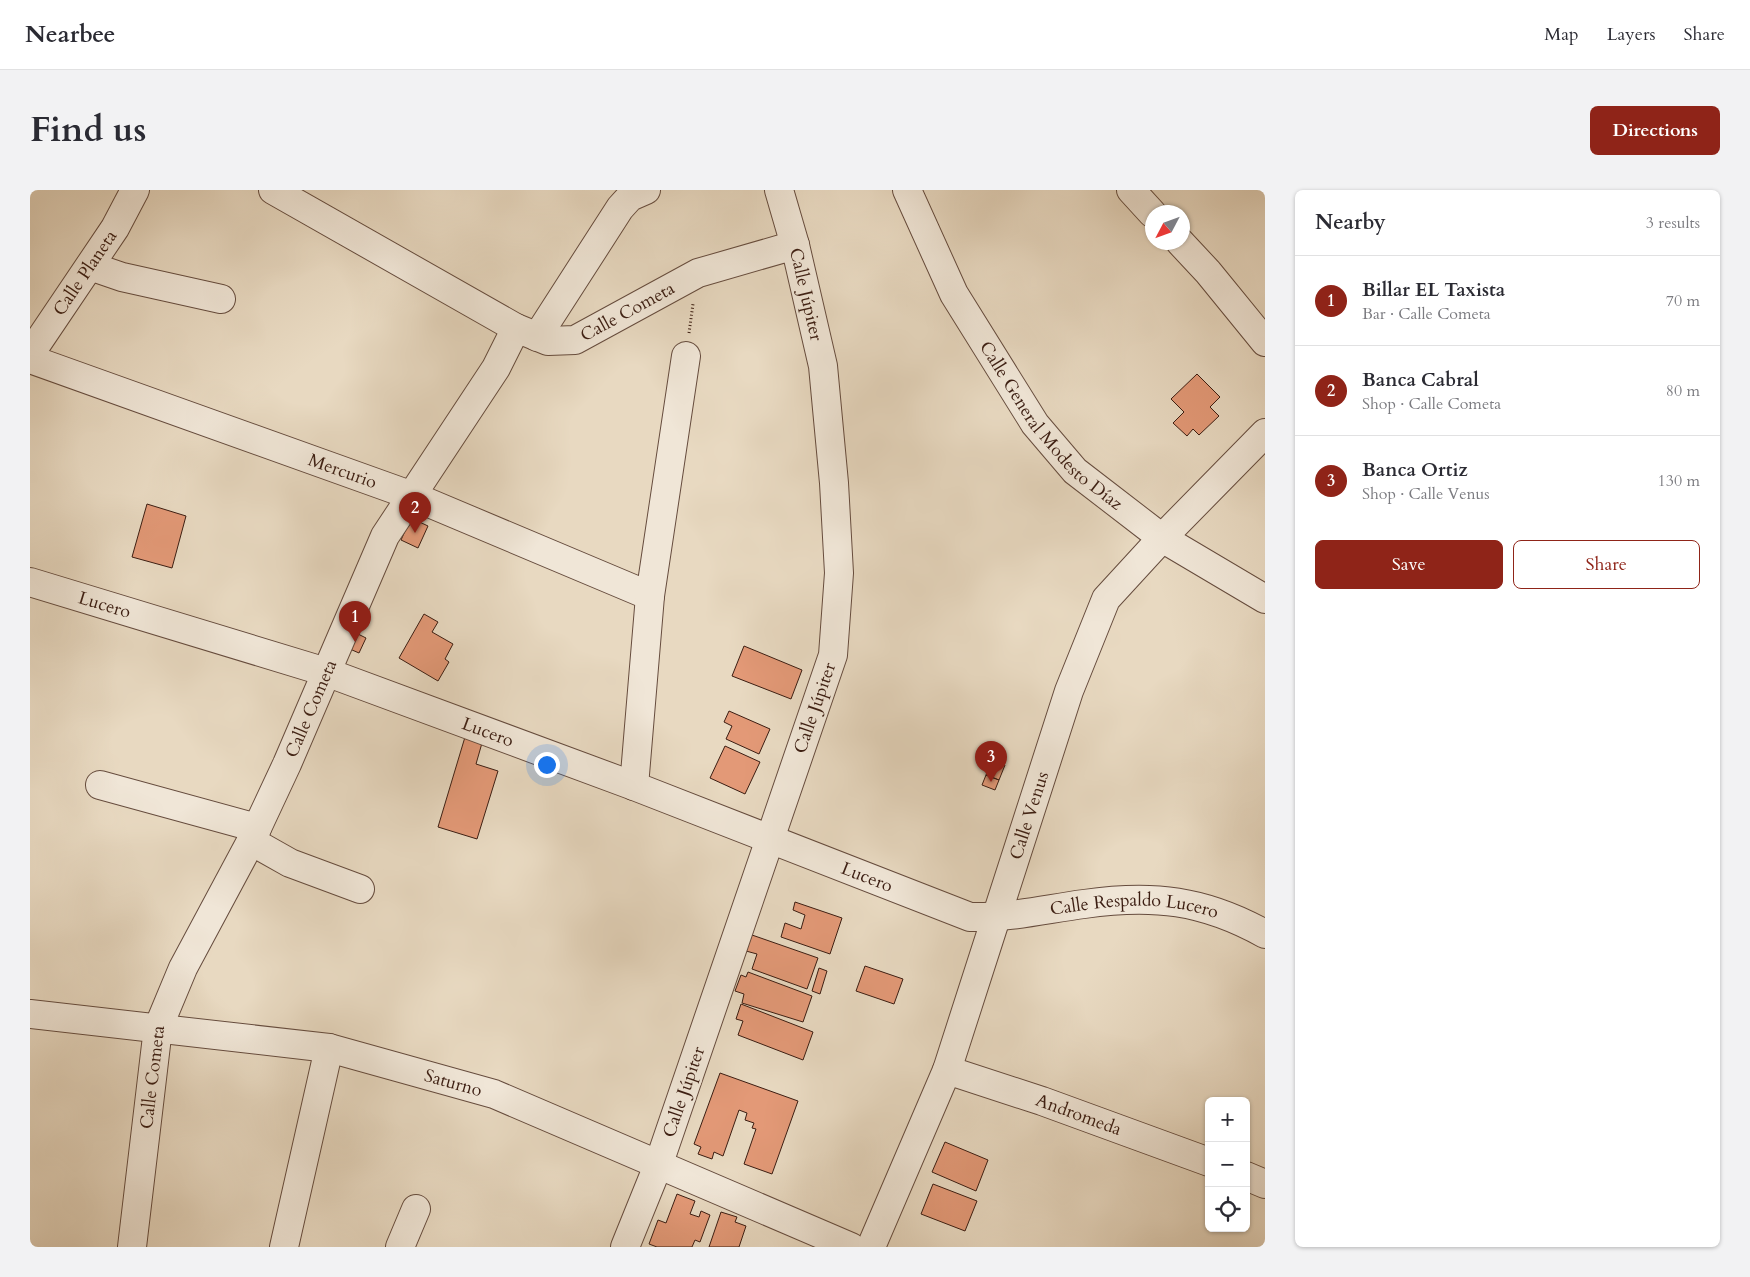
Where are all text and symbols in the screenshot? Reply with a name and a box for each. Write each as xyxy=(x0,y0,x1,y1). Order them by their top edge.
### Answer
text: Nearbee xyxy=(25,18,115,51)
text: Map xyxy=(1544,22,1579,47)
text: Layers xyxy=(1607,22,1656,47)
text: Share xyxy=(1684,22,1725,47)
text: Find us xyxy=(30,106,146,154)
button: Directions xyxy=(1590,106,1720,155)
north arrow xyxy=(1145,205,1190,250)
text: Nearby xyxy=(1315,208,1386,237)
text: 3 results xyxy=(1646,212,1700,234)
street label: Calle Planeta xyxy=(47,225,123,321)
street label: Calle Júpiter xyxy=(784,245,829,344)
street label: Calle Cometa xyxy=(576,275,679,347)
text: Billar EL Taxista xyxy=(1362,277,1505,303)
text: 1 xyxy=(1327,290,1335,312)
text: 70 m xyxy=(1666,290,1700,312)
text: Bar · Calle Cometa xyxy=(1362,303,1491,325)
street label: Calle General Modesto Díaz xyxy=(974,336,1128,516)
text: Banca Cabral xyxy=(1362,367,1479,393)
text: 2 xyxy=(1327,380,1335,402)
text: 80 m xyxy=(1666,380,1700,402)
text: Shop · Calle Cometa xyxy=(1362,393,1501,415)
street label: Mercurio xyxy=(305,447,381,495)
text: Banca Ortiz xyxy=(1362,457,1468,483)
text: 3 xyxy=(1327,470,1335,492)
text: 130 m xyxy=(1658,470,1700,492)
text: Shop · Calle Venus xyxy=(1362,483,1490,505)
pin: 2 xyxy=(399,492,431,533)
button: Save xyxy=(1315,540,1503,589)
button: Share xyxy=(1513,540,1700,589)
street label: Lucero xyxy=(75,585,134,625)
pin: 1 xyxy=(339,601,371,642)
street label: Calle Cometa xyxy=(279,656,343,761)
street label: Calle Júpiter xyxy=(788,659,842,757)
street label: Lucero xyxy=(458,711,518,753)
pin: 3 xyxy=(975,741,1007,782)
your location xyxy=(534,752,560,778)
street label: Calle Venus xyxy=(1003,768,1055,863)
street label: Lucero xyxy=(838,856,897,898)
street label: Calle Respaldo Lucero xyxy=(1048,887,1222,925)
street label: Calle Cometa xyxy=(134,1024,171,1130)
street label: Calle Júpiter xyxy=(657,1043,711,1141)
street label: Saturno xyxy=(422,1063,485,1103)
street label: Andromeda xyxy=(1032,1087,1125,1142)
map controls xyxy=(1205,1097,1250,1232)
button: + xyxy=(1205,1097,1250,1142)
button: − xyxy=(1205,1142,1250,1187)
button: locate xyxy=(1205,1187,1250,1232)

